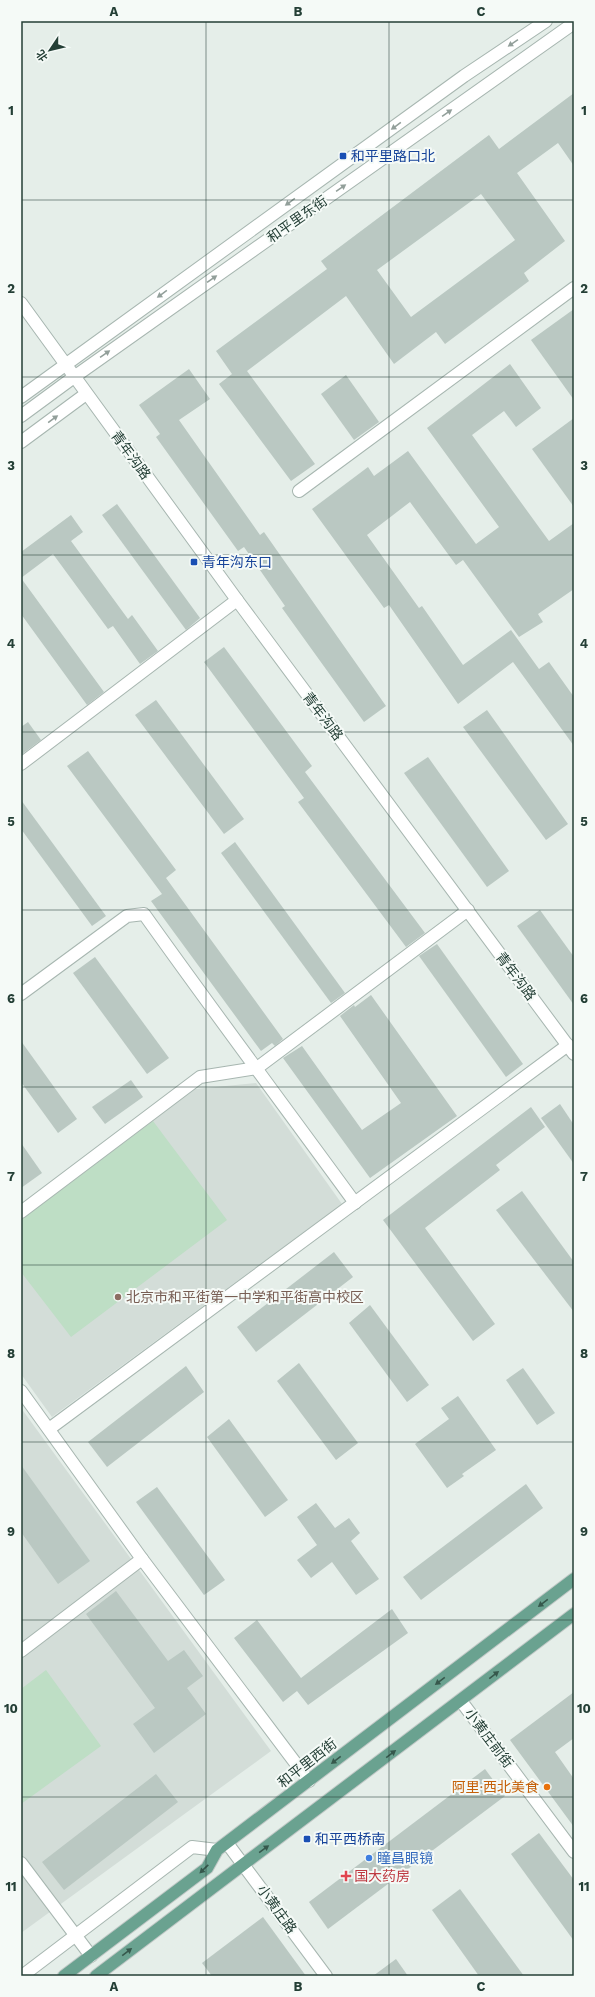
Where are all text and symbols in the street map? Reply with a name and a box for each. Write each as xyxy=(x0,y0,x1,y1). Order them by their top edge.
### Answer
text: A xyxy=(110,4,119,19)
text: B xyxy=(294,4,303,19)
text: C xyxy=(477,4,486,19)
north arrow xyxy=(30,30,70,70)
one-way arrow xyxy=(508,39,519,47)
text: 北 xyxy=(34,47,51,64)
text: 1 xyxy=(8,103,14,118)
text: 1 xyxy=(581,103,587,118)
one-way arrow xyxy=(442,109,452,117)
one-way arrow xyxy=(390,122,401,130)
place label: 和平里路口北 xyxy=(351,148,435,164)
marker: 和平里路口北 xyxy=(338,151,348,161)
one-way arrow xyxy=(335,184,346,192)
street label: 和平里东街 xyxy=(264,192,330,246)
one-way arrow xyxy=(285,198,296,206)
one-way arrow xyxy=(206,275,217,283)
text: 2 xyxy=(7,281,15,296)
text: 2 xyxy=(580,281,588,296)
one-way arrow xyxy=(157,290,168,299)
one-way arrow xyxy=(100,350,111,358)
one-way arrow xyxy=(47,415,58,423)
street label: 青年沟路 xyxy=(108,428,154,482)
text: 3 xyxy=(7,458,15,473)
text: 3 xyxy=(580,458,588,473)
place label: 青年沟东口 xyxy=(202,554,272,570)
marker: 青年沟东口 xyxy=(189,557,199,567)
text: 4 xyxy=(7,636,16,651)
text: 4 xyxy=(580,636,589,651)
street label: 青年沟路 xyxy=(300,689,346,743)
text: 5 xyxy=(7,814,15,829)
text: 5 xyxy=(580,814,588,829)
street label: 青年沟路 xyxy=(493,949,539,1003)
text: 6 xyxy=(7,991,15,1006)
text: 6 xyxy=(580,991,588,1006)
text: 7 xyxy=(7,1169,15,1184)
text: 7 xyxy=(580,1169,588,1184)
place label: 北京市和平街第一中学和平街高中校区 xyxy=(126,1289,364,1305)
marker: 北京市和平街第一中学和平街高中校区 xyxy=(113,1292,123,1302)
text: 8 xyxy=(7,1346,15,1361)
text: 8 xyxy=(580,1346,588,1361)
text: 9 xyxy=(7,1524,15,1539)
text: 9 xyxy=(580,1524,588,1539)
one-way arrow xyxy=(538,1598,548,1606)
one-way arrow xyxy=(489,1671,500,1680)
one-way arrow xyxy=(434,1677,445,1686)
text: 10 xyxy=(4,1701,18,1716)
text: 10 xyxy=(577,1701,591,1716)
street label: 小黄庄前街 xyxy=(462,1705,516,1771)
street label: 和平里西街 xyxy=(274,1735,340,1791)
one-way arrow xyxy=(385,1750,396,1758)
one-way arrow xyxy=(330,1755,341,1764)
place label: 阿里·西北美食 xyxy=(452,1779,539,1795)
marker: 阿里·西北美食 xyxy=(542,1782,552,1792)
place label: 和平西桥南 xyxy=(315,1831,385,1847)
marker: 和平西桥南 xyxy=(302,1834,312,1844)
one-way arrow xyxy=(259,1845,270,1853)
place label: 瞳昌眼镜 xyxy=(377,1850,433,1866)
marker: 瞳昌眼镜 xyxy=(364,1853,374,1863)
one-way arrow xyxy=(199,1864,209,1873)
place label: 国大药房 xyxy=(354,1868,410,1884)
marker: 国大药房 xyxy=(341,1871,351,1881)
text: 11 xyxy=(5,1879,17,1894)
text: 11 xyxy=(578,1879,590,1894)
street label: 小黄庄路 xyxy=(254,1882,300,1936)
one-way arrow xyxy=(122,1949,132,1957)
text: A xyxy=(110,1979,119,1994)
text: B xyxy=(294,1979,303,1994)
text: C xyxy=(477,1979,486,1994)

